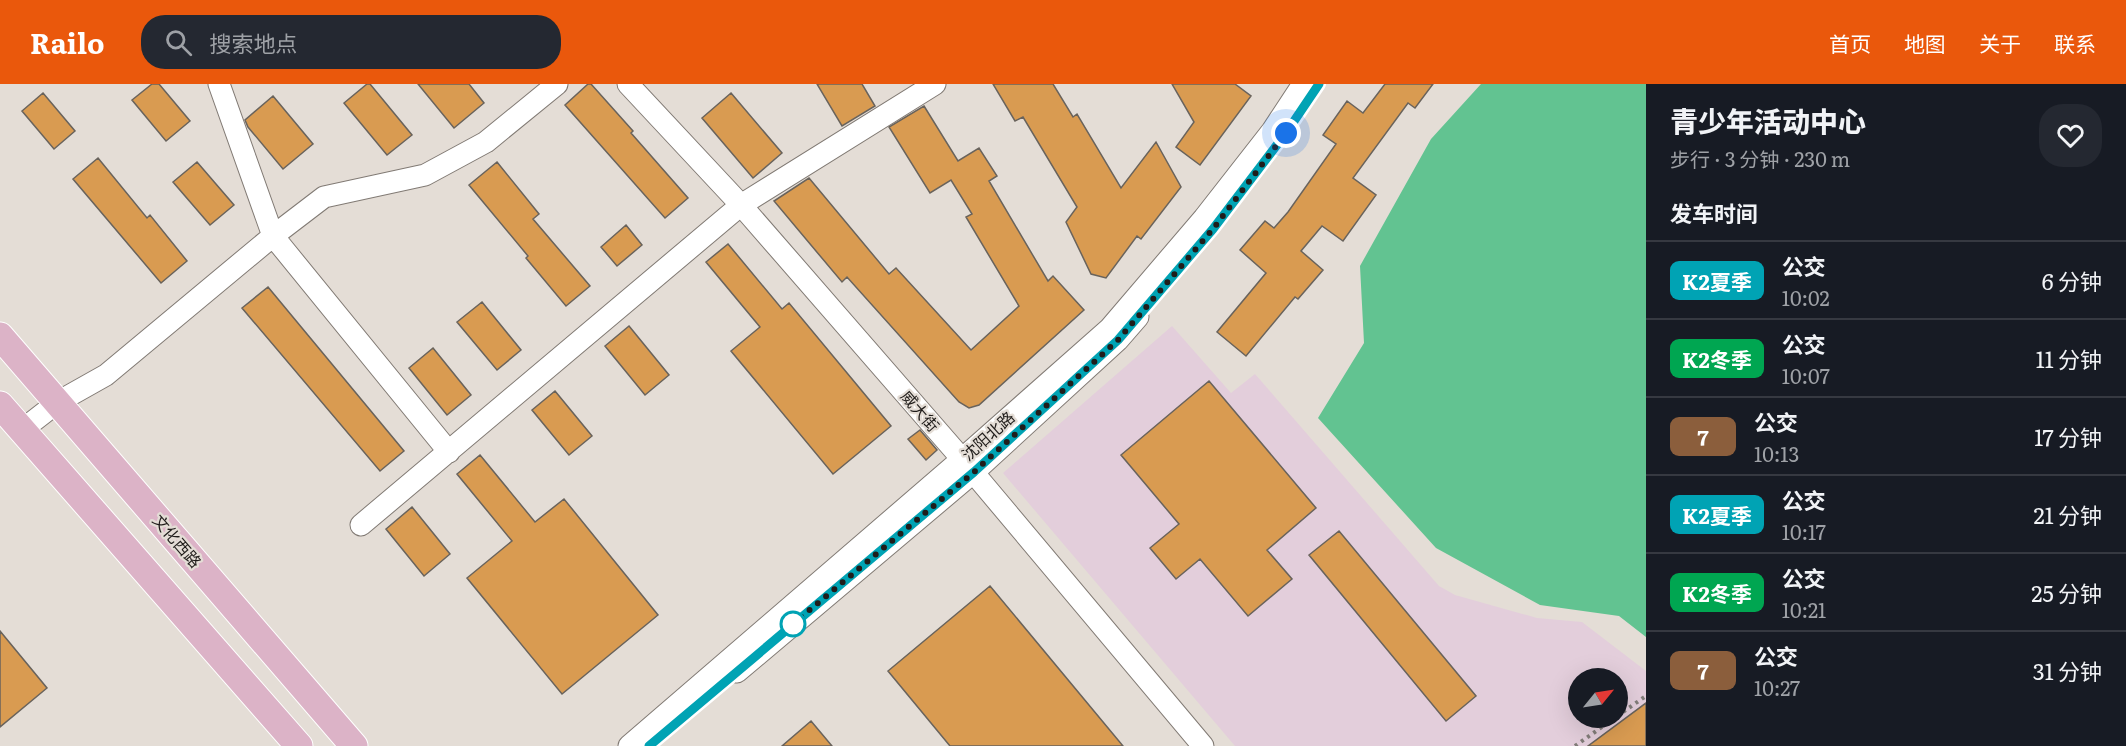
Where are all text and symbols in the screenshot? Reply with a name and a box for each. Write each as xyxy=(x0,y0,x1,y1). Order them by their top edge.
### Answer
search box xyxy=(141,15,561,69)
text: Railo xyxy=(30,21,105,63)
icon: search xyxy=(162,26,195,59)
text: 搜索地点 xyxy=(210,26,298,59)
text: 首页 xyxy=(1829,27,1871,58)
text: 地图 xyxy=(1904,27,1946,58)
text: 关于 xyxy=(1979,27,2021,58)
text: 联系 xyxy=(2054,27,2096,58)
text: 青少年活动中心 xyxy=(1670,99,1866,141)
button: heart xyxy=(2039,104,2102,167)
your location xyxy=(1271,118,1301,148)
text: 步行 · 3 分钟 · 230 m xyxy=(1670,143,1850,173)
text: 发车时间 xyxy=(1670,196,1758,229)
text: 公交 xyxy=(1782,249,1826,282)
text: 6 分钟 xyxy=(2042,264,2102,297)
text: K2夏季 xyxy=(1682,265,1752,296)
text: 10:02 xyxy=(1782,282,1830,312)
text: 公交 xyxy=(1782,327,1826,360)
text: 11 分钟 xyxy=(2036,342,2102,375)
text: K2冬季 xyxy=(1682,343,1752,374)
text: 10:07 xyxy=(1782,360,1830,390)
street label: 威大街 xyxy=(896,384,946,436)
street label: 沈阳北路 xyxy=(956,405,1019,466)
text: 公交 xyxy=(1754,405,1798,438)
text: 17 分钟 xyxy=(2034,420,2102,453)
text: 7 xyxy=(1697,421,1709,452)
text: 10:13 xyxy=(1754,438,1799,468)
text: 公交 xyxy=(1782,483,1826,516)
text: 21 分钟 xyxy=(2033,498,2102,531)
text: K2夏季 xyxy=(1682,499,1752,530)
street label: 文化西路 xyxy=(148,508,208,572)
text: 10:17 xyxy=(1782,516,1826,546)
text: 公交 xyxy=(1782,561,1826,594)
text: 25 分钟 xyxy=(2031,576,2102,609)
text: K2冬季 xyxy=(1682,577,1752,608)
text: 10:21 xyxy=(1782,594,1826,624)
unlabelled marker xyxy=(780,611,806,637)
text: 公交 xyxy=(1754,639,1798,672)
text: 31 分钟 xyxy=(2033,654,2102,687)
text: 7 xyxy=(1697,655,1709,686)
north arrow xyxy=(1568,668,1628,728)
map controls xyxy=(1568,668,1628,728)
text: 10:27 xyxy=(1754,672,1800,702)

